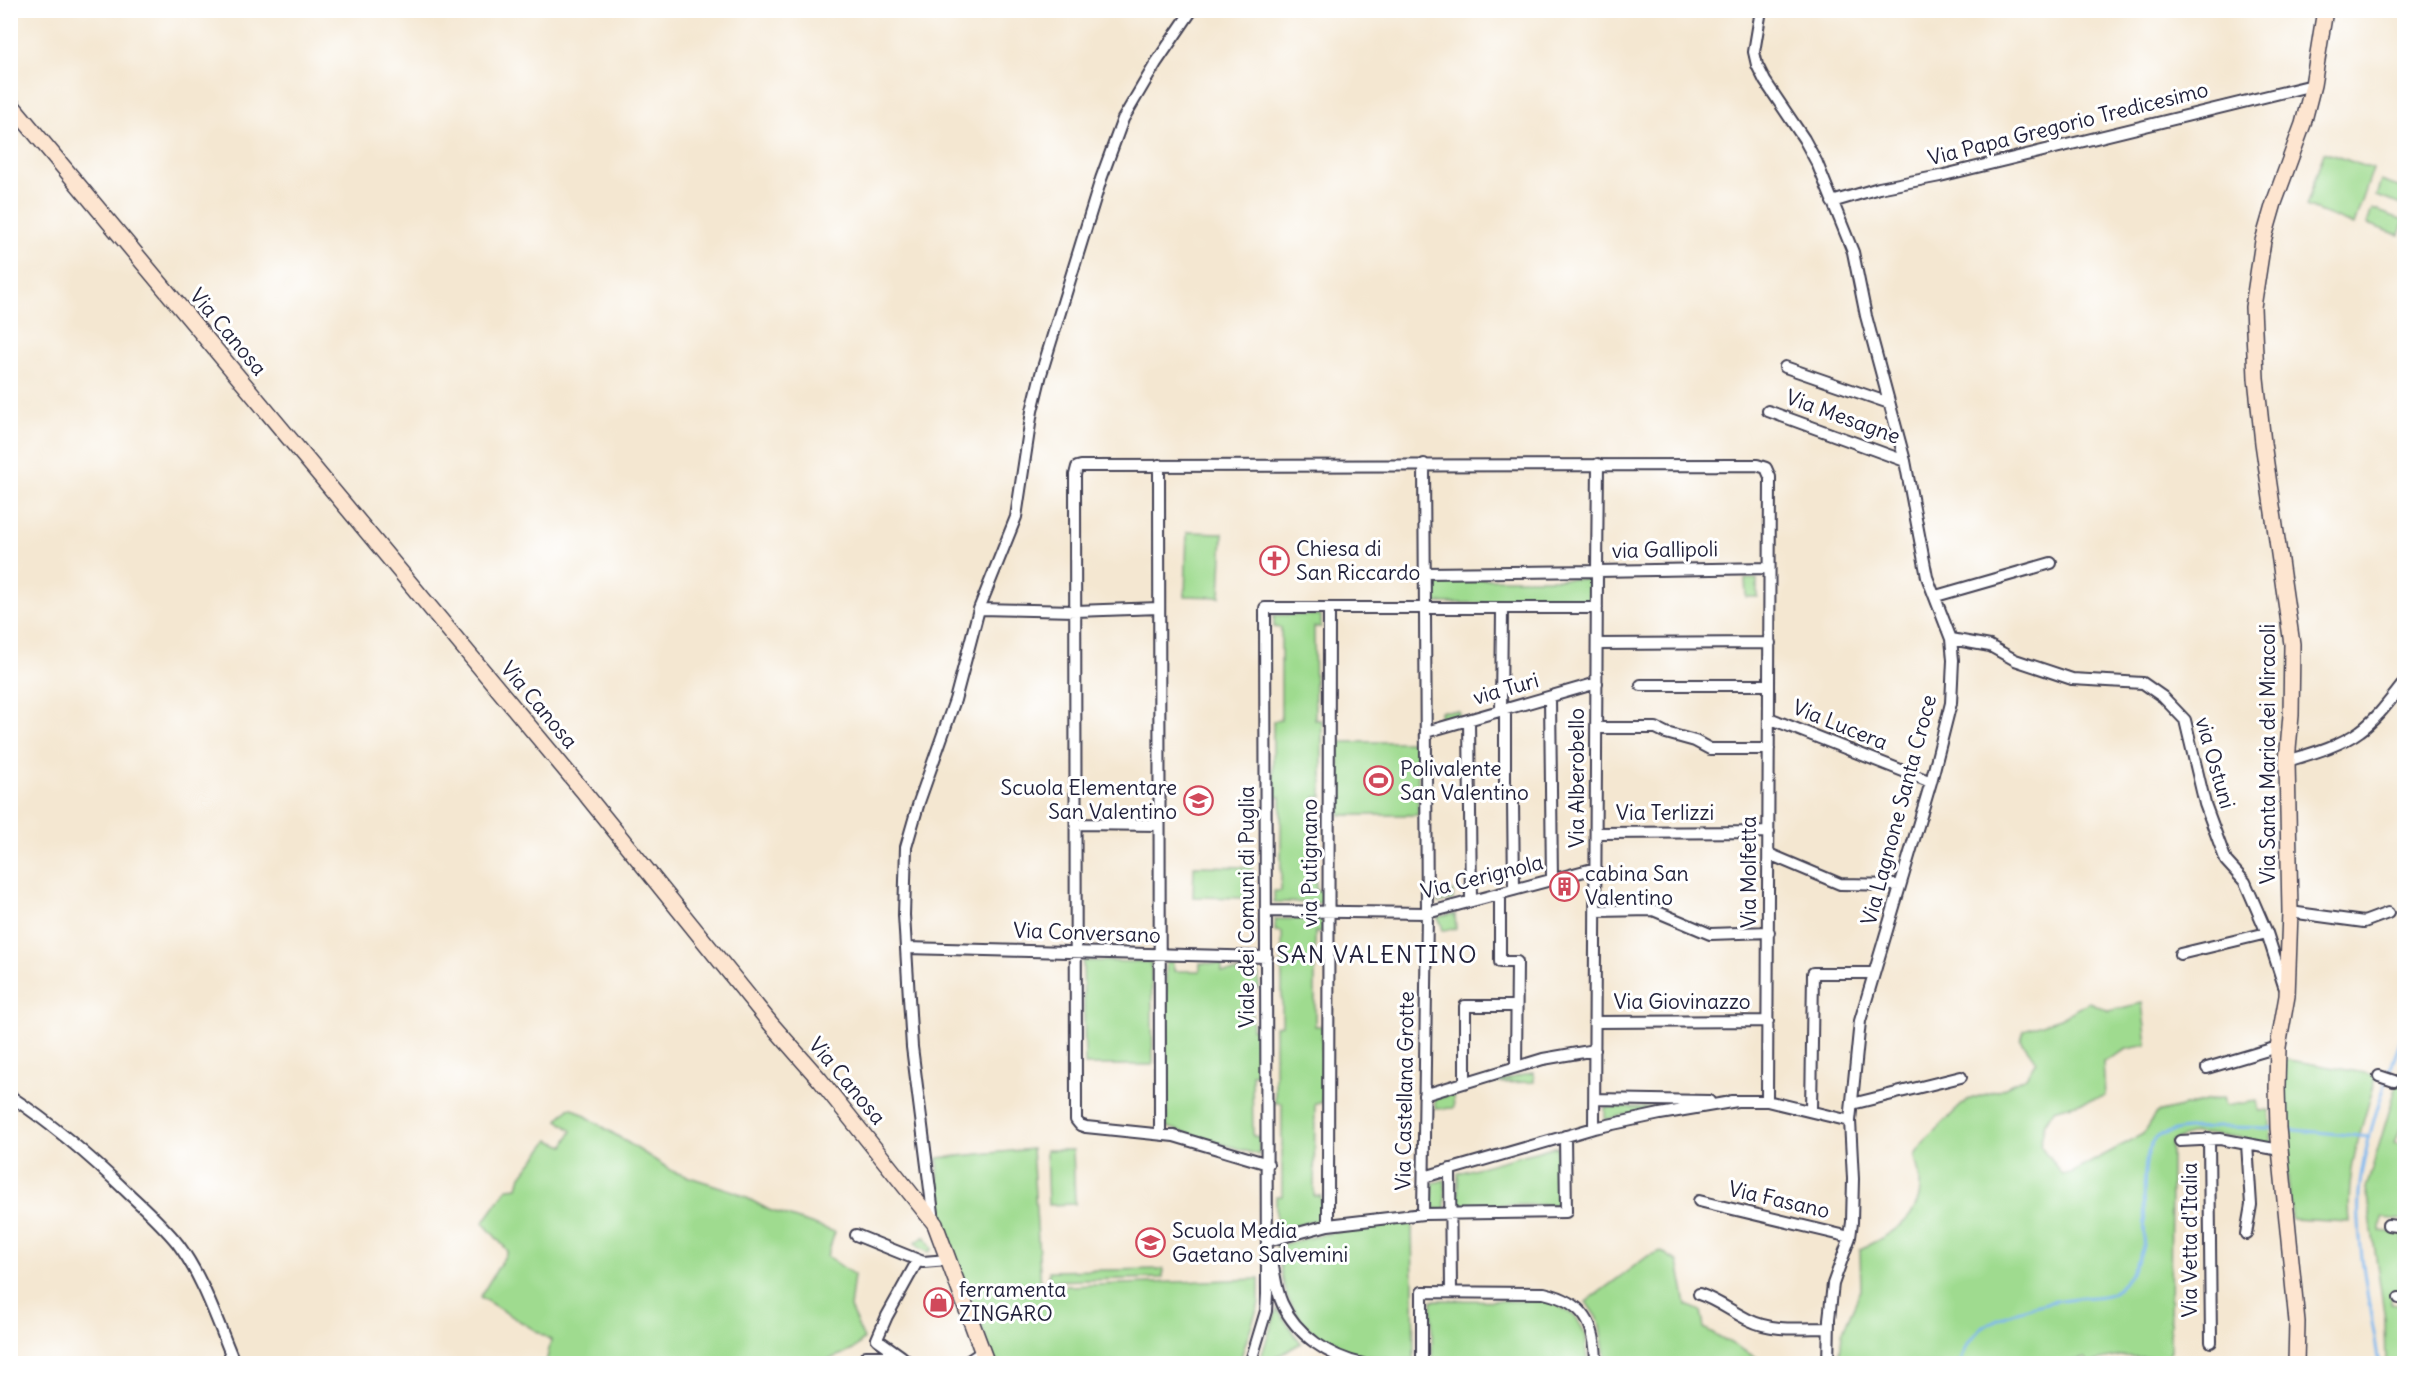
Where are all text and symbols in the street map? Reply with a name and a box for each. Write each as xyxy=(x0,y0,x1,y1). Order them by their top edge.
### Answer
street label: Via Papa Gregorio Tredicesimo xyxy=(1925,76,2211,171)
street label: Via Canosa xyxy=(184,282,273,381)
street label: Via Mesagne xyxy=(1782,383,1904,450)
place label: Chiesa di San Riccardo xyxy=(1296,535,1420,586)
street label: via Gallipoli xyxy=(1612,535,1718,564)
church icon: Chiesa di San Riccardo xyxy=(1259,545,1291,577)
street label: Via Santa Maria dei Miracoli xyxy=(2254,624,2281,884)
street label: Via Canosa xyxy=(495,655,584,754)
street label: via Turi xyxy=(1470,666,1542,711)
street label: Via Lagnone Santa Croce xyxy=(1855,692,1942,928)
street label: Via Lucera xyxy=(1789,693,1892,756)
street label: Via Alberobello xyxy=(1563,708,1590,848)
street label: via Ostuni xyxy=(2190,714,2241,812)
place label: Polivalente San Valentino xyxy=(1400,755,1529,806)
sports icon: Polivalente San Valentino xyxy=(1363,765,1395,797)
place label: Scuola Elementare San Valentino xyxy=(1001,774,1177,825)
school or university icon: Scuola Elementare San Valentino xyxy=(1182,784,1214,816)
street label: Viale dei Comuni di Puglia xyxy=(1233,786,1260,1028)
street label: via Putignano xyxy=(1296,799,1323,927)
street label: Via Terlizzi xyxy=(1616,799,1714,826)
street label: Via Molfetta xyxy=(1735,816,1762,928)
street label: Via Cerignola xyxy=(1418,848,1546,905)
place label: cabina San Valentino xyxy=(1585,860,1689,911)
building icon: cabina San Valentino xyxy=(1548,870,1580,902)
street label: Via Conversano xyxy=(1013,916,1161,949)
district label: SAN VALENTINO xyxy=(1276,939,1478,969)
street label: Via Giovinazzo xyxy=(1613,988,1751,1015)
street label: Via Castellana Grotte xyxy=(1389,991,1420,1191)
street label: Via Canosa xyxy=(803,1031,892,1130)
street label: Via Vetta d'Italia xyxy=(2176,1162,2203,1318)
street label: Via Fasano xyxy=(1726,1175,1832,1224)
place label: Scuola Media Gaetano Salvemini xyxy=(1172,1217,1348,1268)
school or university icon: Scuola Media Gaetano Salvemini xyxy=(1135,1227,1167,1259)
place label: ferramenta ZINGARO xyxy=(959,1276,1066,1327)
shop icon: ferramenta ZINGARO xyxy=(922,1286,954,1318)

